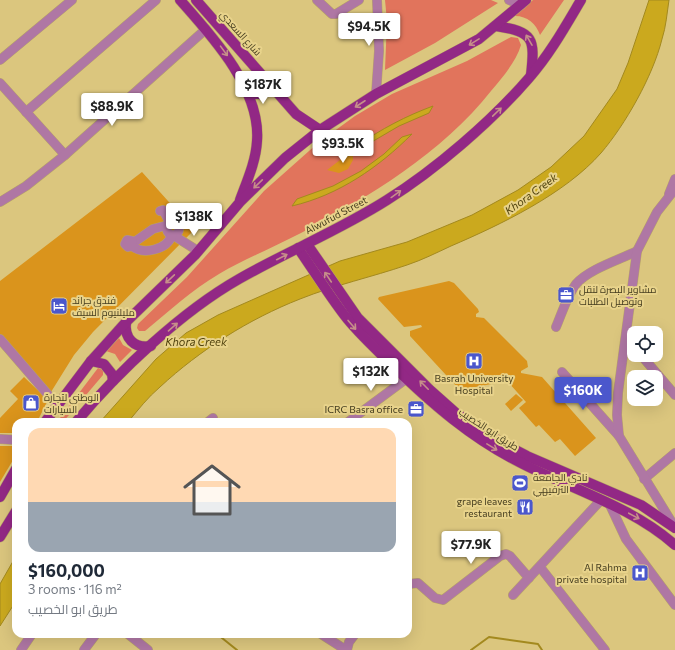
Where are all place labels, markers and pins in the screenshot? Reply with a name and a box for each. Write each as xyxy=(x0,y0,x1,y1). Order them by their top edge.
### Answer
pin: $94.5K xyxy=(336,13,402,47)
pin: $187K xyxy=(235,71,291,105)
pin: $88.9K xyxy=(79,93,145,127)
pin: $93.5K xyxy=(310,130,376,164)
pin: $138K xyxy=(166,203,222,237)
place label: مشاوير البصرة لنقل وتوصيل الطلبات xyxy=(579,283,656,308)
office icon: مشاوير البصرة لنقل وتوصيل الطلبات xyxy=(556,285,576,305)
place label: فندق جراند مليلنيوم السيف xyxy=(72,294,135,320)
hotel icon: فندق جراند مليلنيوم السيف xyxy=(49,296,69,316)
hospital icon: Basrah University Hospital xyxy=(464,351,484,371)
pin: $132K xyxy=(343,358,399,392)
place label: Basrah University Hospital xyxy=(434,372,514,396)
pin: $160K xyxy=(555,377,611,411)
place label: الوطني لتجارة السيارات xyxy=(44,391,99,415)
shop icon: الوطني لتجارة السيارات xyxy=(21,393,41,413)
office icon: ICRC Basra office xyxy=(406,399,426,419)
place label: ICRC Basra office xyxy=(324,403,403,415)
place label: نادي الجامعة الترفيهي xyxy=(533,471,587,497)
sports icon: نادي الجامعة الترفيهي xyxy=(510,473,530,493)
place label: grape leaves restaurant xyxy=(457,495,512,519)
restaurant icon: grape leaves restaurant xyxy=(515,497,535,517)
pin: $77.9K xyxy=(438,531,504,565)
place label: Al Rahma private hospital xyxy=(557,561,627,585)
hospital icon: Al Rahma private hospital xyxy=(630,563,650,583)

